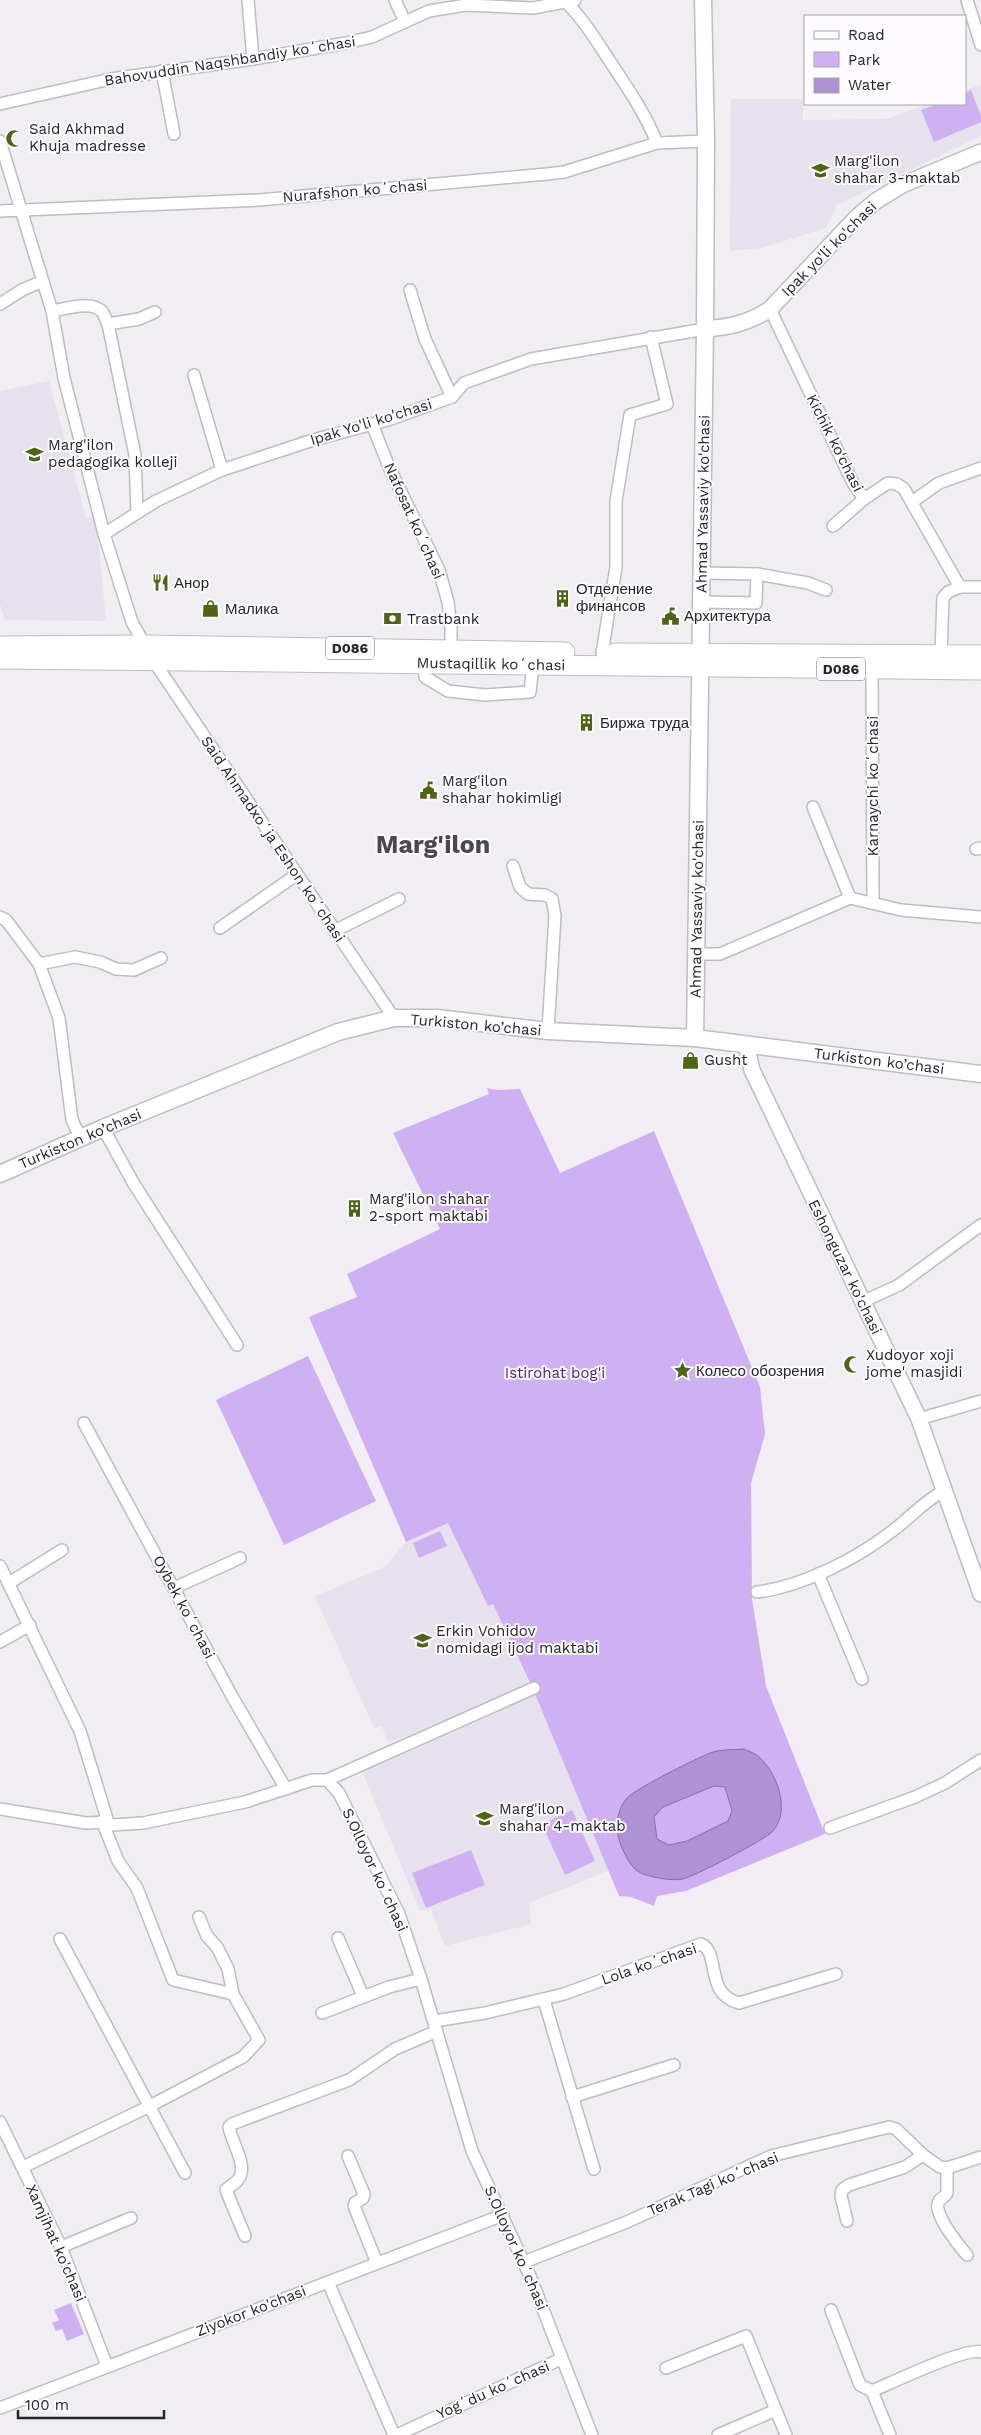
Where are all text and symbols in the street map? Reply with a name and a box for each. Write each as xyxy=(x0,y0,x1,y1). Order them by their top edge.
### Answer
legend xyxy=(804,15,966,105)
text: Road xyxy=(848,26,885,44)
street label: Bahovuddin Naqshbandiy koʻchasi xyxy=(103,32,357,90)
text: Park xyxy=(848,51,881,69)
text: Water xyxy=(848,76,891,94)
place label: Said Akhmad Khuja madresse xyxy=(29,120,146,155)
mosque icon: Said Akhmad Khuja madresse xyxy=(5,128,25,148)
place label: Marg'ilon shahar 3-maktab xyxy=(834,152,960,187)
school or university icon: Marg'ilon shahar 3-maktab xyxy=(810,160,830,180)
street label: Nurafshon koʻchasi xyxy=(282,176,428,206)
street label: Ipak yo'li ko'chasi xyxy=(778,198,880,300)
street label: Kichik ko'chasi xyxy=(803,391,867,495)
street label: Ipak Yo'li ko'chasi xyxy=(308,395,434,449)
street label: Ahmad Yassaviy ko'chasi xyxy=(692,415,714,593)
place label: Marg'ilon pedagogika kolleji xyxy=(48,436,178,471)
school or university icon: Marg'ilon pedagogika kolleji xyxy=(24,444,44,464)
street label: Nafosat koʻchasi xyxy=(380,460,448,582)
restaurant icon: Анор xyxy=(150,573,170,593)
place label: Анор xyxy=(174,574,209,592)
place label: Отделение финансов xyxy=(576,580,653,615)
building icon: Отделение финансов xyxy=(552,588,572,608)
shop icon: Малика xyxy=(201,599,221,619)
place label: Малика xyxy=(225,600,279,618)
public building icon: Архитектура xyxy=(660,606,680,626)
place label: Архитектура xyxy=(684,607,772,625)
bank icon: Trastbank xyxy=(383,609,403,629)
place label: Trastbank xyxy=(407,610,480,628)
road number: D086 xyxy=(326,636,374,660)
street label: Mustaqillik koʻchasi xyxy=(416,654,566,674)
road number: D086 xyxy=(817,658,865,681)
building icon: Биржа труда xyxy=(576,713,596,733)
place label: Биржа труда xyxy=(600,714,690,732)
street label: Karnaychi koʻchasi xyxy=(864,716,882,856)
street label: Said Ahmadxoʻja Eshon koʻchasi xyxy=(197,733,349,945)
place label: Marg'ilon shahar hokimligi xyxy=(442,772,562,807)
public building icon: Marg'ilon shahar hokimligi xyxy=(418,780,438,800)
street label: Ahmad Yassaviy ko'chasi xyxy=(686,820,708,998)
district label: Marg'ilon xyxy=(376,830,490,859)
street label: Turkiston ko’chasi xyxy=(410,1010,542,1040)
street label: Turkiston ko’chasi xyxy=(813,1044,945,1078)
shop icon: Gusht xyxy=(680,1050,700,1070)
place label: Gusht xyxy=(704,1051,748,1069)
street label: Turkiston ko’chasi xyxy=(16,1105,144,1173)
place label: Marg'ilon shahar 2-sport maktabi xyxy=(369,1190,489,1225)
street label: Eshonguzar ko'chasi xyxy=(804,1197,886,1337)
building icon: Marg'ilon shahar 2-sport maktabi xyxy=(345,1198,365,1218)
place label: Xudoyor xoji jome' masjidi xyxy=(864,1346,962,1381)
mosque icon: Xudoyor xoji jome' masjidi xyxy=(842,1354,862,1374)
place icon: Колесо обозрения xyxy=(672,1361,692,1381)
place label: Колесо обозрения xyxy=(696,1362,824,1380)
park label: Istirohat bog'i xyxy=(505,1364,605,1382)
street label: Oybek koʻchasi xyxy=(149,1552,219,1662)
place label: Erkin Vohidov nomidagi ijod maktabi xyxy=(436,1622,599,1657)
school or university icon: Erkin Vohidov nomidagi ijod maktabi xyxy=(412,1630,432,1650)
place label: Marg'ilon shahar 4-maktab xyxy=(499,1800,626,1835)
street label: S.Olloyor koʻchasi xyxy=(338,1805,412,1935)
school or university icon: Marg'ilon shahar 4-maktab xyxy=(475,1808,495,1828)
street label: Lola koʻchasi xyxy=(599,1939,699,1989)
street label: Terak Tagi koʻchasi xyxy=(645,2148,781,2220)
street label: Xamjihat ko'chasi xyxy=(22,2181,90,2305)
street label: S.Olloyor koʻchasi xyxy=(480,2183,552,2313)
street label: Ziyokor ko'chasi xyxy=(193,2282,309,2340)
street label: Yogʻdu koʻchasi xyxy=(434,2357,552,2423)
scale bar xyxy=(18,2388,164,2420)
text: 100 m xyxy=(25,2396,69,2414)

